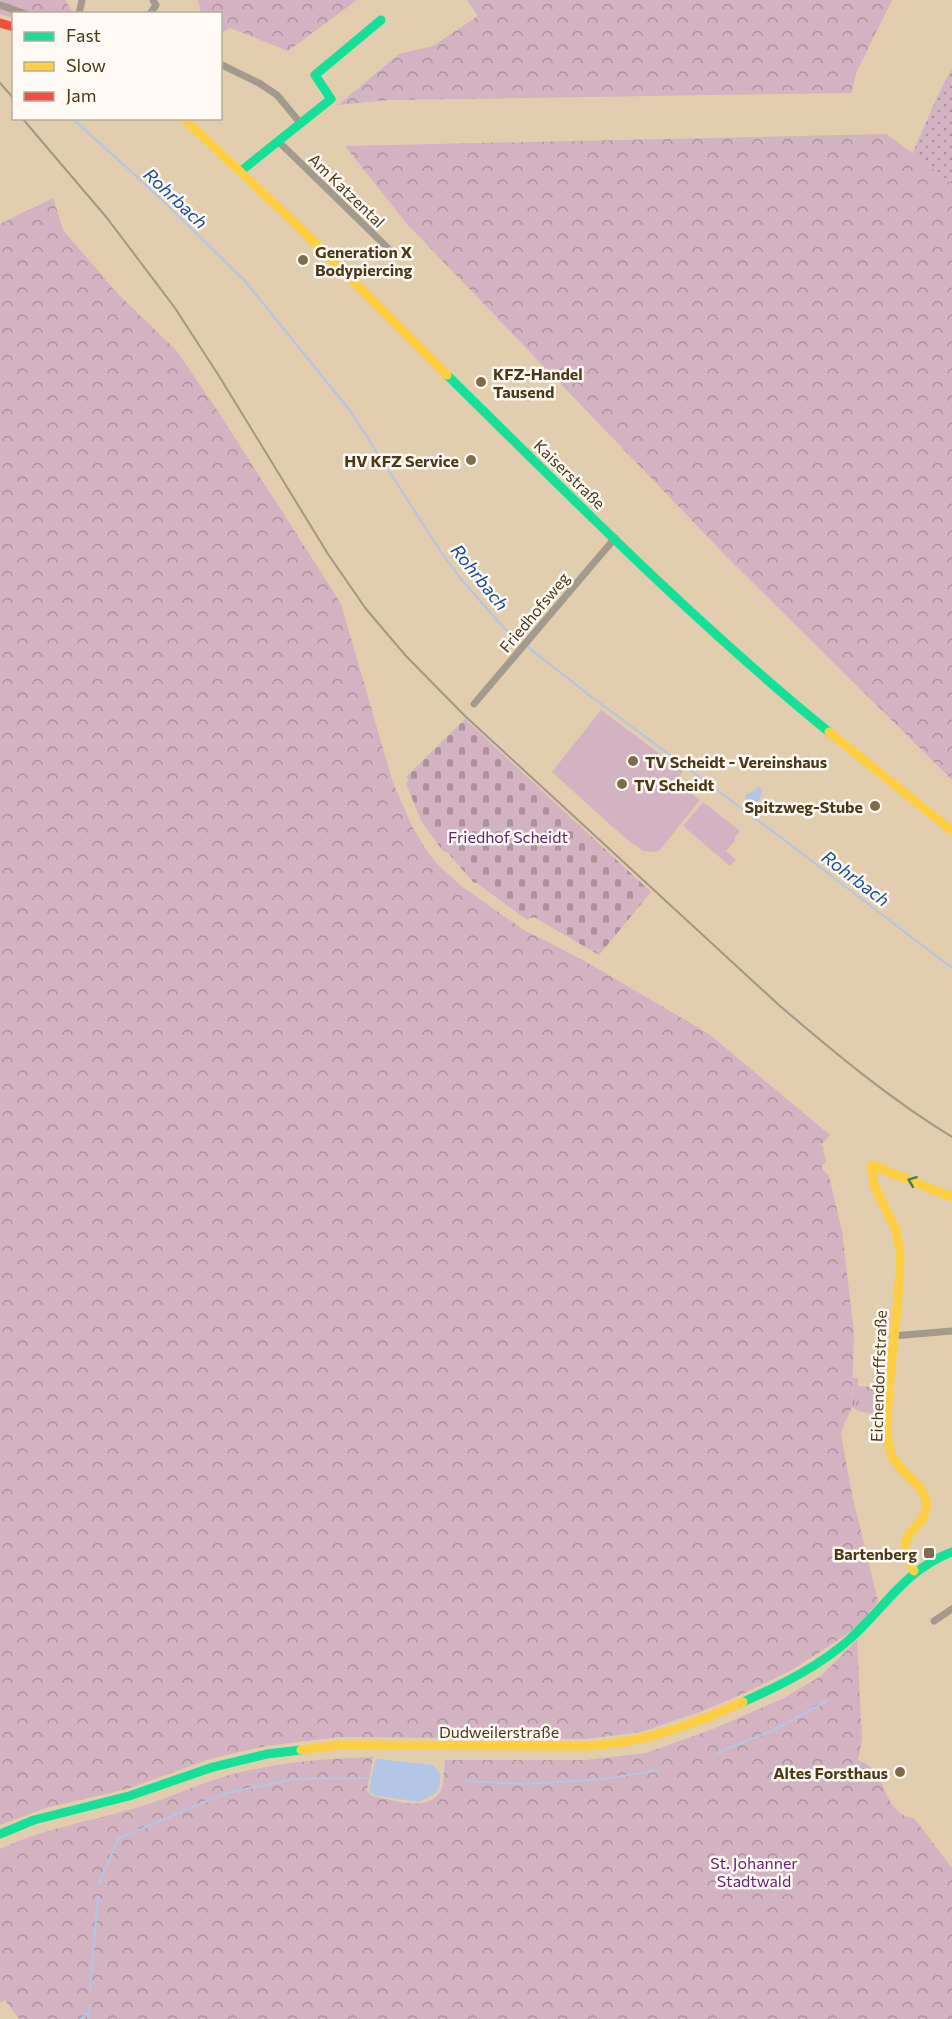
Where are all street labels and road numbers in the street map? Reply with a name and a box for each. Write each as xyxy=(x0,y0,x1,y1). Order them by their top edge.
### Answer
street label: Am Katzental xyxy=(305,149,389,231)
street label: Kaiserstraße xyxy=(530,435,610,513)
street label: Friedhofsweg xyxy=(495,568,573,656)
street label: Eichendorffstraße xyxy=(866,1310,890,1442)
street label: Dudweilerstraße xyxy=(439,1722,559,1741)

